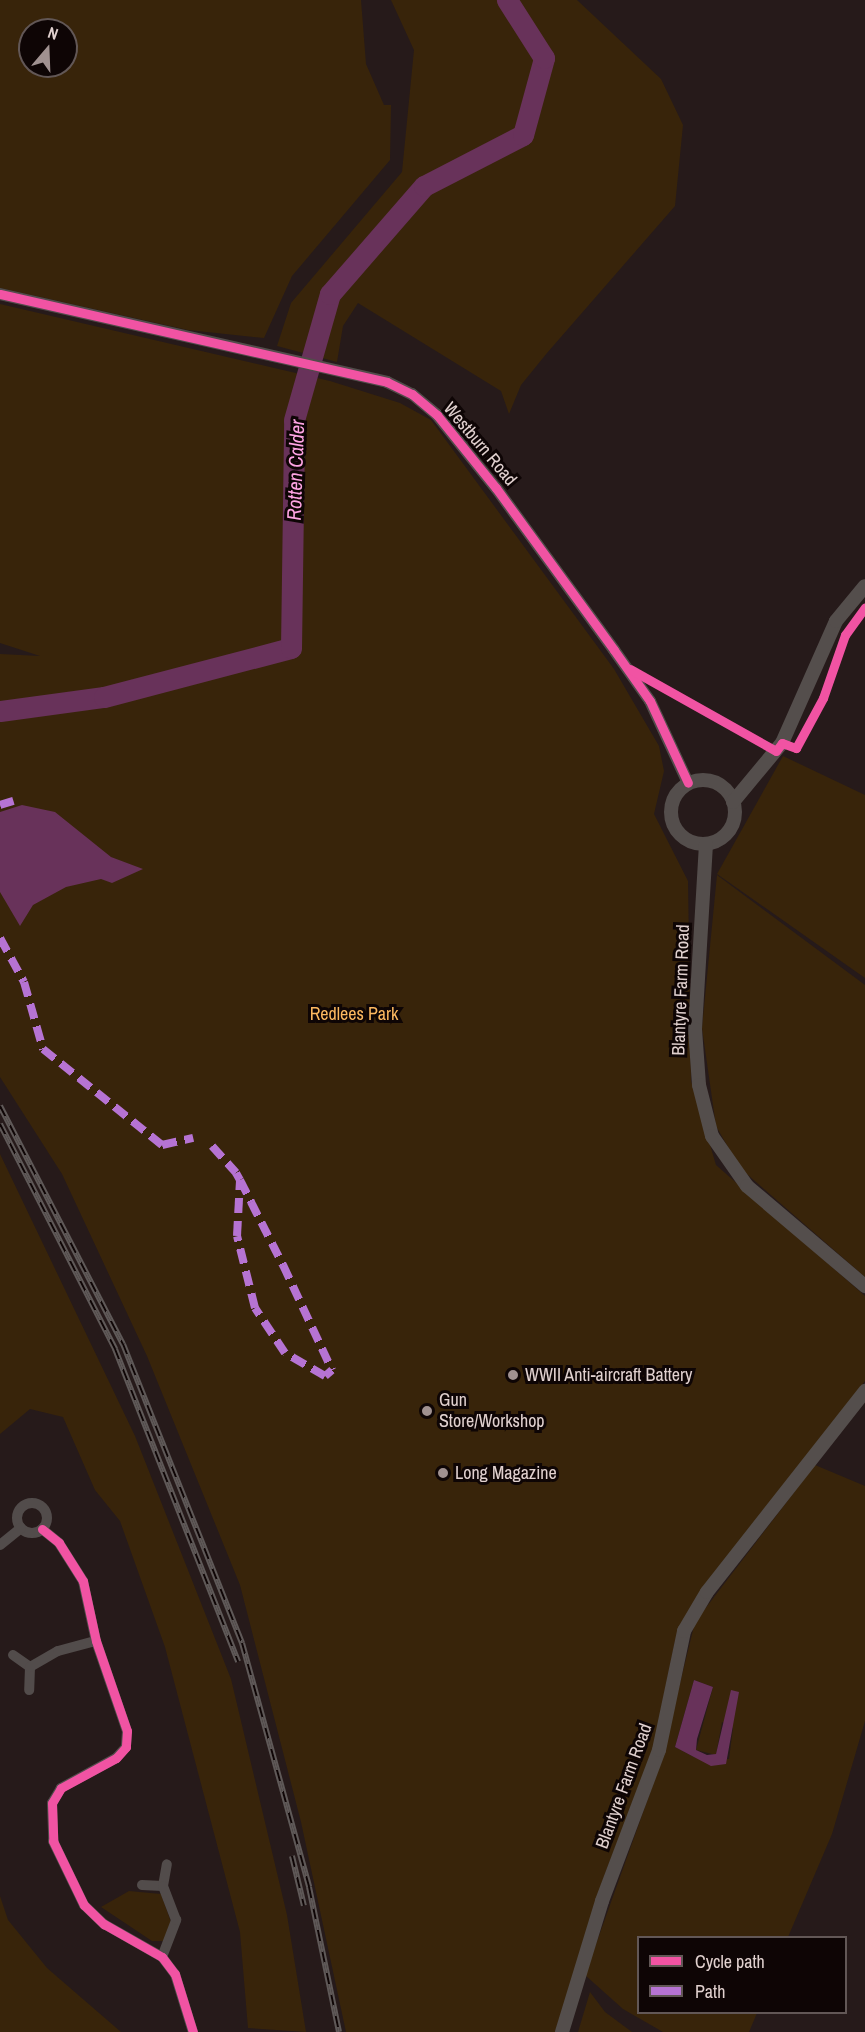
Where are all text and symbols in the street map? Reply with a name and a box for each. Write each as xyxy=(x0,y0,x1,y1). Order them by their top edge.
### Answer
north arrow xyxy=(18,18,78,78)
text: N xyxy=(45,21,61,45)
street label: Westburn Road xyxy=(439,398,521,490)
water label: Rotten Calder xyxy=(281,419,309,521)
street label: Blantyre Farm Road xyxy=(668,924,694,1056)
park label: Redlees Park xyxy=(310,1003,398,1025)
place label: WWII Anti-aircraft Battery xyxy=(525,1364,693,1386)
marker: WWII Anti-aircraft Battery xyxy=(506,1368,520,1382)
place label: Gun Store/Workshop xyxy=(439,1390,545,1432)
marker: Gun Store/Workshop xyxy=(420,1404,434,1418)
place label: Long Magazine xyxy=(455,1462,557,1484)
marker: Long Magazine xyxy=(436,1466,450,1480)
street label: Blantyre Farm Road xyxy=(591,1721,657,1851)
legend xyxy=(637,1936,847,2014)
text: Cycle path xyxy=(695,1949,765,1974)
text: Path xyxy=(695,1979,725,2004)

